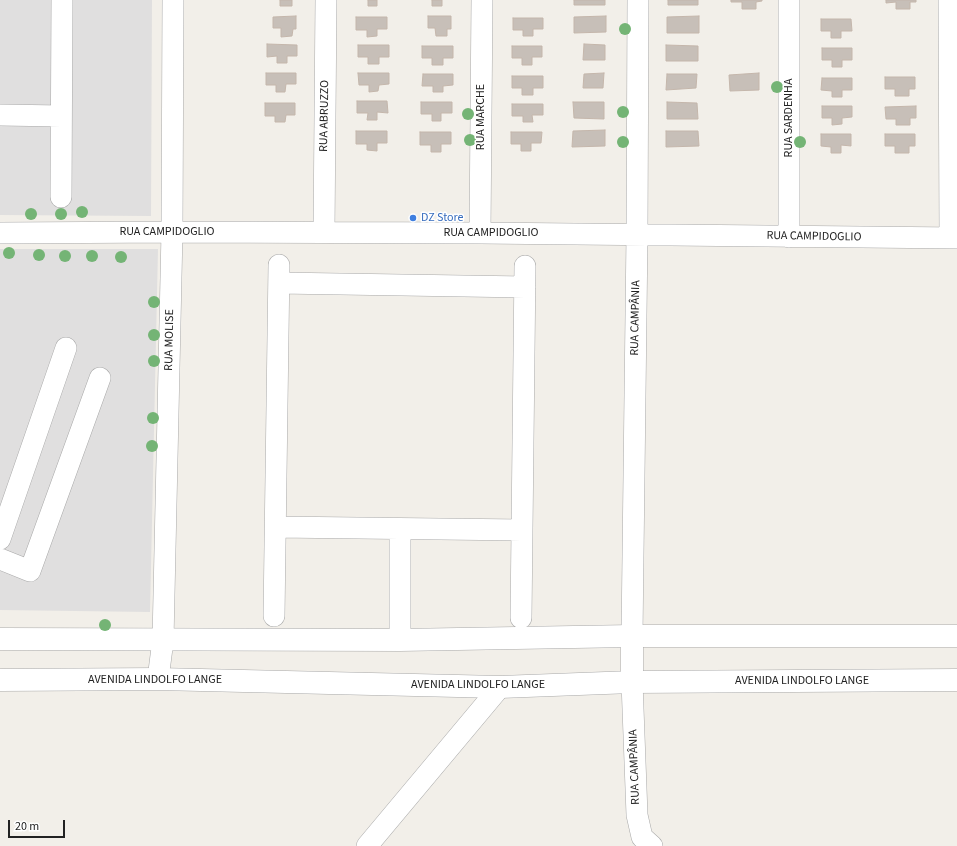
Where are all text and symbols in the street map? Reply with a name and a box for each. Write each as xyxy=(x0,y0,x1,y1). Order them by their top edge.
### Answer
street label: RUA SARDENHA xyxy=(782,79,796,157)
street label: RUA ABRUZZO xyxy=(317,80,333,152)
street label: RUA MARCHE xyxy=(474,84,488,150)
place label: DZ Store xyxy=(421,211,464,225)
marker: DZ Store xyxy=(408,213,418,223)
street label: RUA CAMPIDOGLIO xyxy=(119,225,215,239)
street label: RUA CAMPIDOGLIO xyxy=(443,226,539,240)
street label: RUA CAMPIDOGLIO xyxy=(766,229,862,245)
street label: RUA CAMPÂNIA xyxy=(628,280,644,356)
street label: RUA MOLISE xyxy=(162,309,178,371)
street label: AVENIDA LINDOLFO LANGE xyxy=(88,673,222,687)
street label: AVENIDA LINDOLFO LANGE xyxy=(735,674,869,688)
street label: AVENIDA LINDOLFO LANGE xyxy=(411,678,545,692)
street label: RUA CAMPÂNIA xyxy=(626,729,644,805)
scale bar xyxy=(10,812,67,838)
text: 20 m xyxy=(15,818,39,835)

